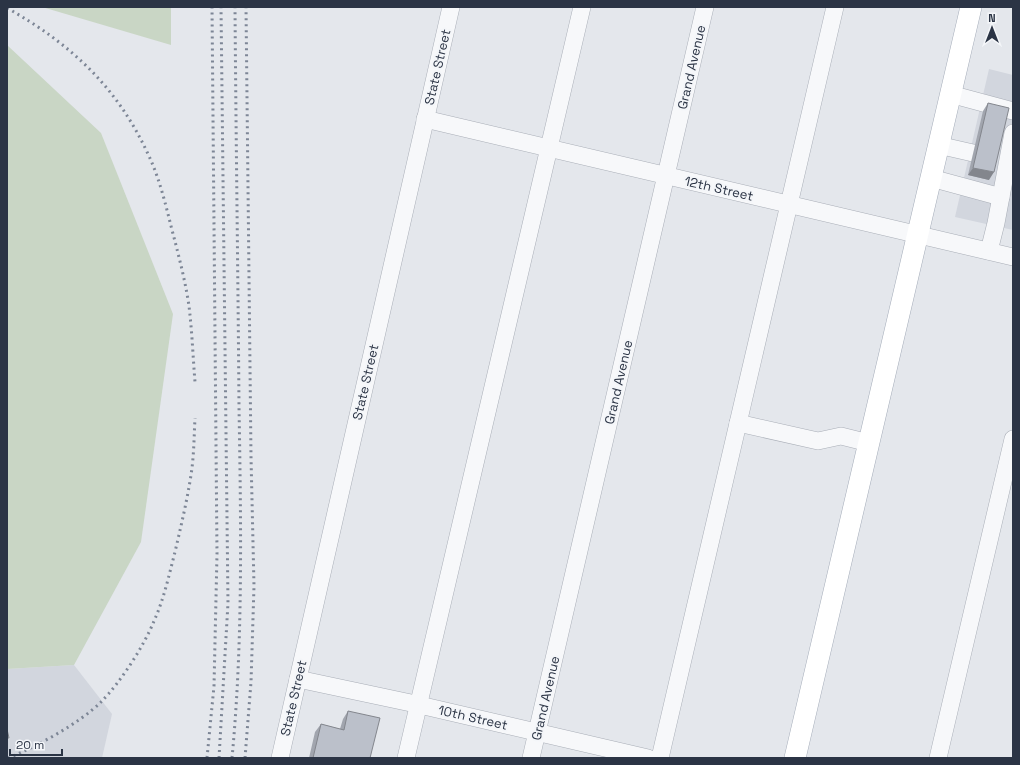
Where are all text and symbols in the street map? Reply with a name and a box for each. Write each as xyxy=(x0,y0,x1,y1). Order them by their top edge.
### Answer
north arrow xyxy=(972,8,1012,48)
text: N xyxy=(988,11,996,25)
street label: Grand Avenue xyxy=(674,23,709,111)
street label: State Street xyxy=(420,27,454,107)
street label: 12th Street xyxy=(683,172,755,205)
street label: Grand Avenue xyxy=(601,338,636,426)
street label: State Street xyxy=(348,342,382,422)
street label: Grand Avenue xyxy=(528,654,563,742)
street label: State Street xyxy=(276,658,310,738)
street label: 10th Street xyxy=(436,701,509,734)
scale bar xyxy=(10,731,62,757)
text: 20 m xyxy=(16,737,44,753)

